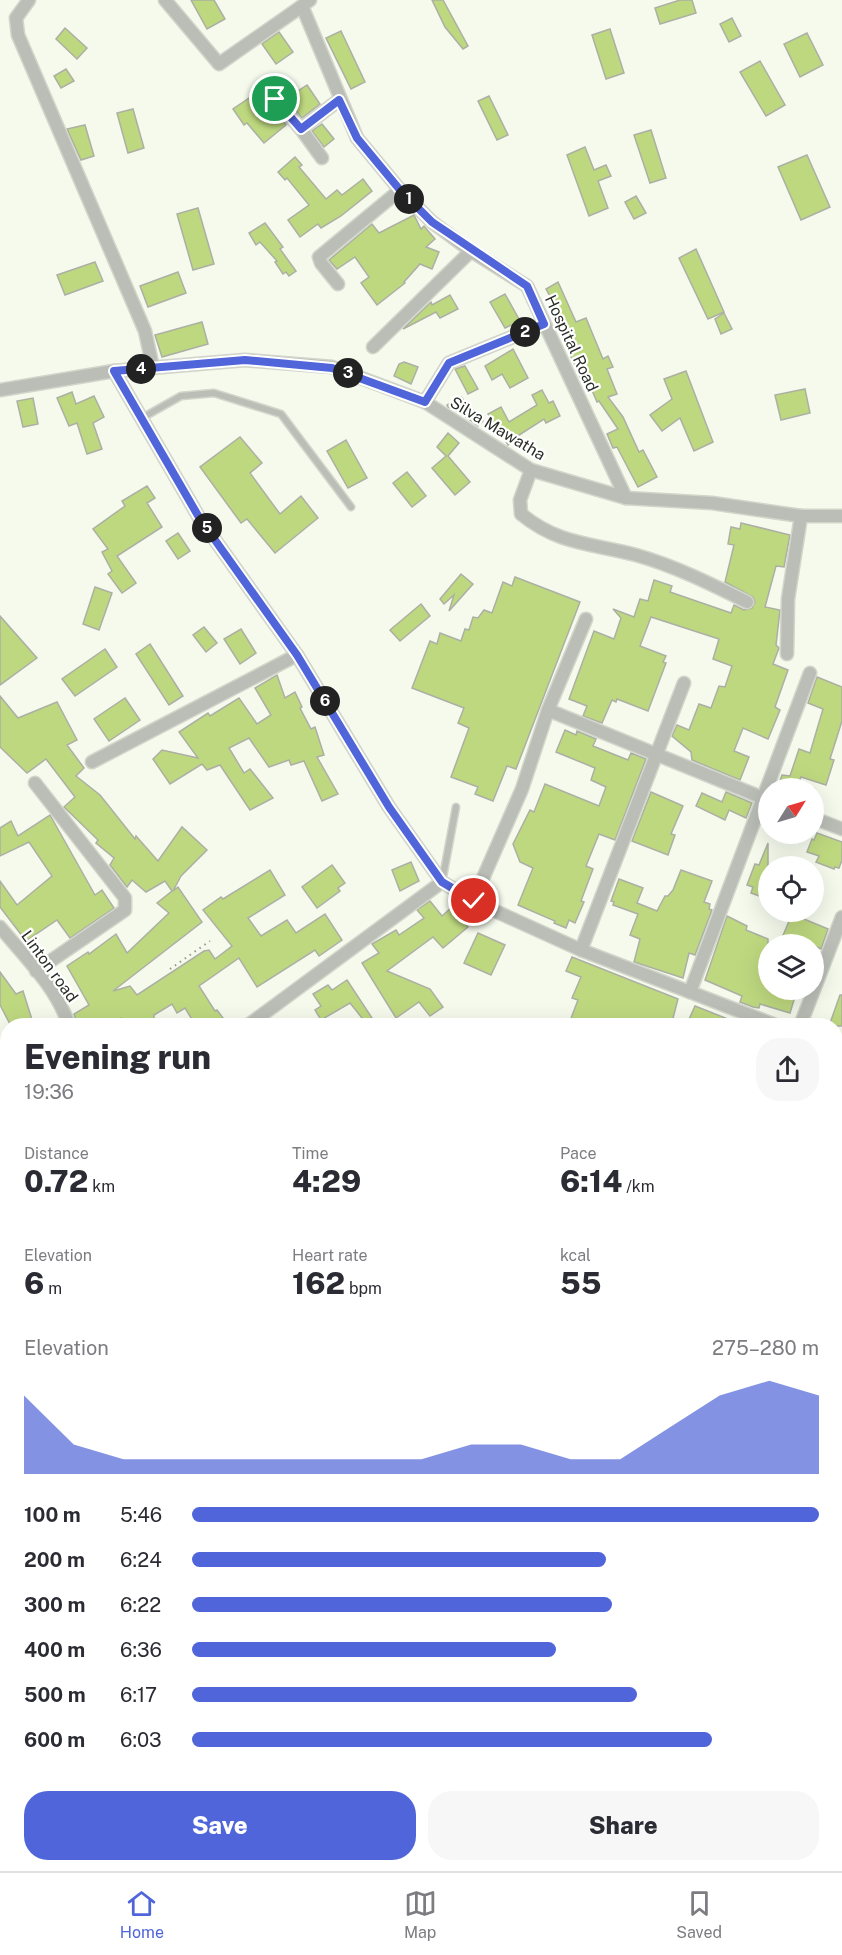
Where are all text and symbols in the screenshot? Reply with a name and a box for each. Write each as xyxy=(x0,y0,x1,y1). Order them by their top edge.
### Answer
pin xyxy=(249,73,300,124)
icon: arrive xyxy=(258,82,291,115)
pin: 1 xyxy=(394,184,424,214)
text: 1 xyxy=(406,189,412,208)
street label: Hospital Road xyxy=(541,292,602,395)
pin: 2 xyxy=(510,317,540,347)
text: 2 xyxy=(520,322,530,341)
pin: 4 xyxy=(126,354,156,384)
pin: 3 xyxy=(333,358,363,388)
text: 4 xyxy=(136,359,146,378)
text: 3 xyxy=(343,363,353,382)
street label: Silva Mawatha xyxy=(447,393,549,464)
pin: 5 xyxy=(192,513,222,543)
text: 5 xyxy=(202,518,212,537)
pin: 6 xyxy=(310,686,340,716)
text: 6 xyxy=(320,691,330,710)
north arrow xyxy=(758,778,824,844)
map controls xyxy=(758,778,824,1000)
button: locate xyxy=(758,856,824,922)
pin xyxy=(448,875,499,926)
icon: check xyxy=(457,884,490,917)
street label: Linton road xyxy=(17,927,82,1006)
button: layers xyxy=(758,934,824,1000)
text: Evening run xyxy=(24,1038,211,1076)
button: share xyxy=(756,1038,819,1101)
text: 19:36 xyxy=(24,1080,74,1104)
text: Distance xyxy=(24,1144,89,1163)
text: Time xyxy=(292,1144,328,1163)
text: Pace xyxy=(560,1144,597,1163)
text: 0.72 xyxy=(24,1163,88,1199)
text: 4:29 xyxy=(292,1163,361,1199)
text: 6:14 xyxy=(560,1163,622,1199)
text: km xyxy=(88,1177,115,1196)
text: /km xyxy=(622,1177,655,1196)
text: Elevation xyxy=(24,1246,92,1265)
text: Heart rate xyxy=(292,1246,368,1265)
text: kcal xyxy=(560,1246,591,1265)
text: 6 xyxy=(24,1265,44,1301)
text: 162 xyxy=(292,1265,345,1301)
text: 55 xyxy=(560,1265,601,1301)
text: m xyxy=(44,1279,62,1298)
text: bpm xyxy=(345,1279,382,1298)
text: Elevation xyxy=(24,1336,109,1360)
text: 275–280 m xyxy=(712,1336,819,1360)
text: 100 m xyxy=(24,1503,81,1527)
text: 5:46 xyxy=(120,1503,162,1527)
text: 200 m xyxy=(24,1548,85,1572)
text: 6:24 xyxy=(120,1548,162,1572)
text: 300 m xyxy=(24,1593,85,1617)
text: 6:22 xyxy=(120,1593,161,1617)
text: 400 m xyxy=(24,1638,85,1662)
text: 6:36 xyxy=(120,1638,162,1662)
text: 500 m xyxy=(24,1683,86,1707)
text: 6:17 xyxy=(120,1683,157,1707)
text: 600 m xyxy=(24,1728,85,1752)
text: 6:03 xyxy=(120,1728,162,1752)
button: Save xyxy=(24,1791,416,1860)
button: Share xyxy=(428,1791,819,1860)
tab: Home xyxy=(120,1887,164,1942)
tab: Map xyxy=(404,1887,437,1942)
tab: Saved xyxy=(676,1887,722,1942)

